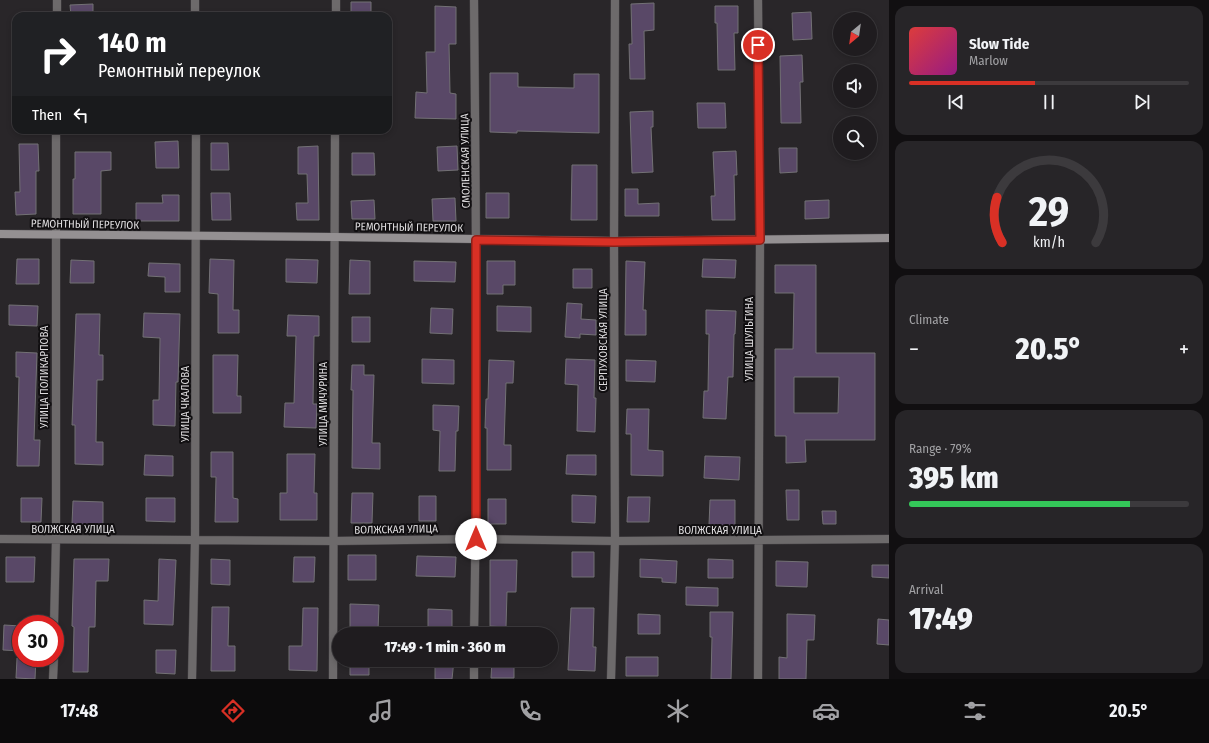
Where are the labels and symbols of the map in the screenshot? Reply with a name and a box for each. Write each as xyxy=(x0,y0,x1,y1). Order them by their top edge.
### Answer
north arrow xyxy=(833,12,877,56)
pin xyxy=(741,28,775,62)
street label: СМОЛЕНСКАЯ УЛИЦА xyxy=(458,113,473,208)
street label: РЕМОНТНЫЙ ПЕРЕУЛОК xyxy=(31,217,139,232)
street label: РЕМОНТНЫЙ ПЕРЕУЛОК xyxy=(355,220,463,235)
street label: СЕРПУХОВСКАЯ УЛИЦА xyxy=(597,288,610,392)
street label: УЛИЦА ШУЛЬГИНА xyxy=(743,297,756,382)
street label: УЛИЦА ПОЛИКАРПОВА xyxy=(38,326,51,429)
street label: УЛИЦА МИЧУРИНА xyxy=(317,362,330,447)
street label: УЛИЦА ЧКАЛОВА xyxy=(179,366,192,443)
position arrow xyxy=(455,518,497,560)
street label: ВОЛЖСКАЯ УЛИЦА xyxy=(354,522,438,537)
street label: ВОЛЖСКАЯ УЛИЦА xyxy=(31,523,115,536)
street label: ВОЛЖСКАЯ УЛИЦА xyxy=(678,524,762,537)
speed limit sign: 30 xyxy=(12,615,64,667)

